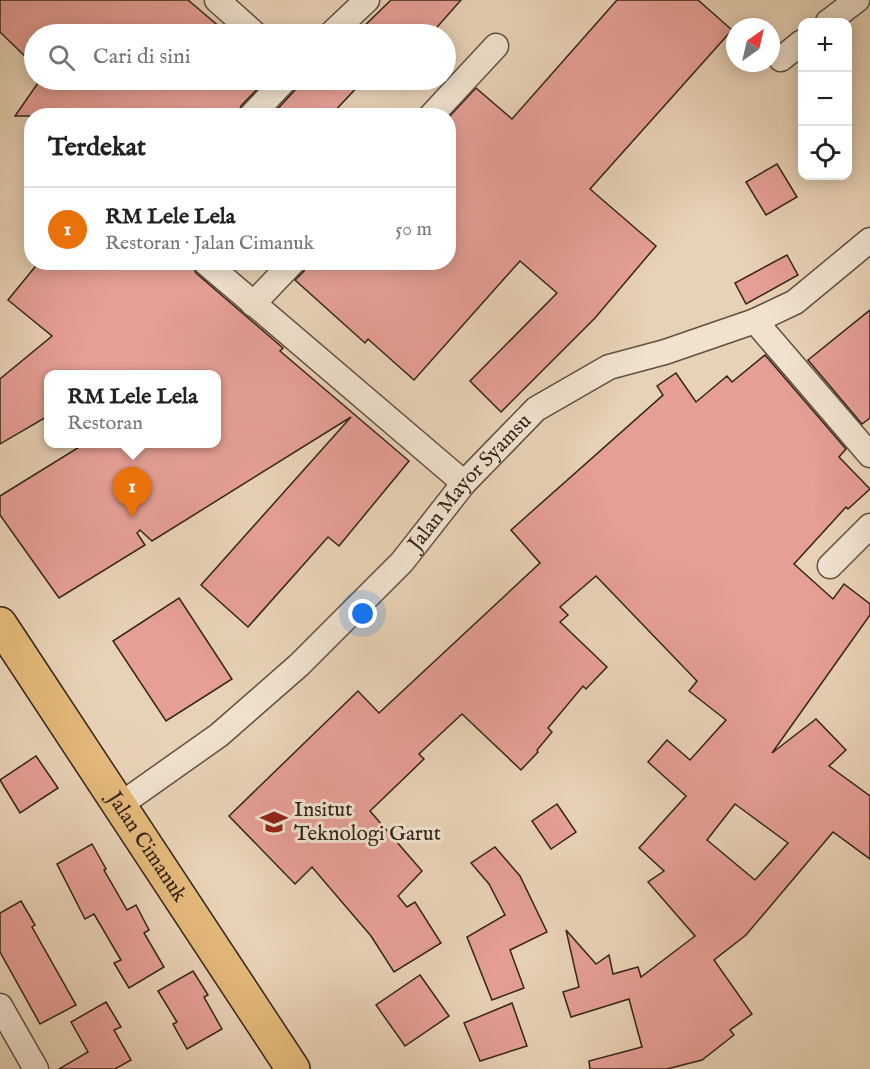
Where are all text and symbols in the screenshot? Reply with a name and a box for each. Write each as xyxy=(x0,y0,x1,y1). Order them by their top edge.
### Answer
north arrow xyxy=(726,18,780,72)
map controls xyxy=(798,18,852,180)
button: + xyxy=(798,18,852,72)
search box xyxy=(24,24,456,90)
icon: search xyxy=(45,41,78,74)
text: Cari di sini xyxy=(93,43,191,71)
button: − xyxy=(798,72,852,126)
button: locate xyxy=(798,126,852,180)
text: Terdekat xyxy=(48,131,146,164)
text: RM Lele Lela xyxy=(105,203,235,231)
text: 1 xyxy=(64,217,71,242)
text: 50 m xyxy=(395,217,432,242)
text: Restoran · Jalan Cimanuk xyxy=(105,231,314,256)
popup xyxy=(44,370,221,448)
text: RM Lele Lela xyxy=(67,383,198,411)
street label: Jalan Mayor Syamsu xyxy=(401,408,538,558)
text: Restoran xyxy=(67,411,143,436)
pin: 1 xyxy=(112,468,152,517)
your location xyxy=(348,599,377,628)
street label: Jalan Cimanuk xyxy=(100,785,193,908)
place label: Insitut Teknologi Garut xyxy=(294,797,441,848)
school or university icon: Insitut Teknologi Garut xyxy=(259,807,289,837)

